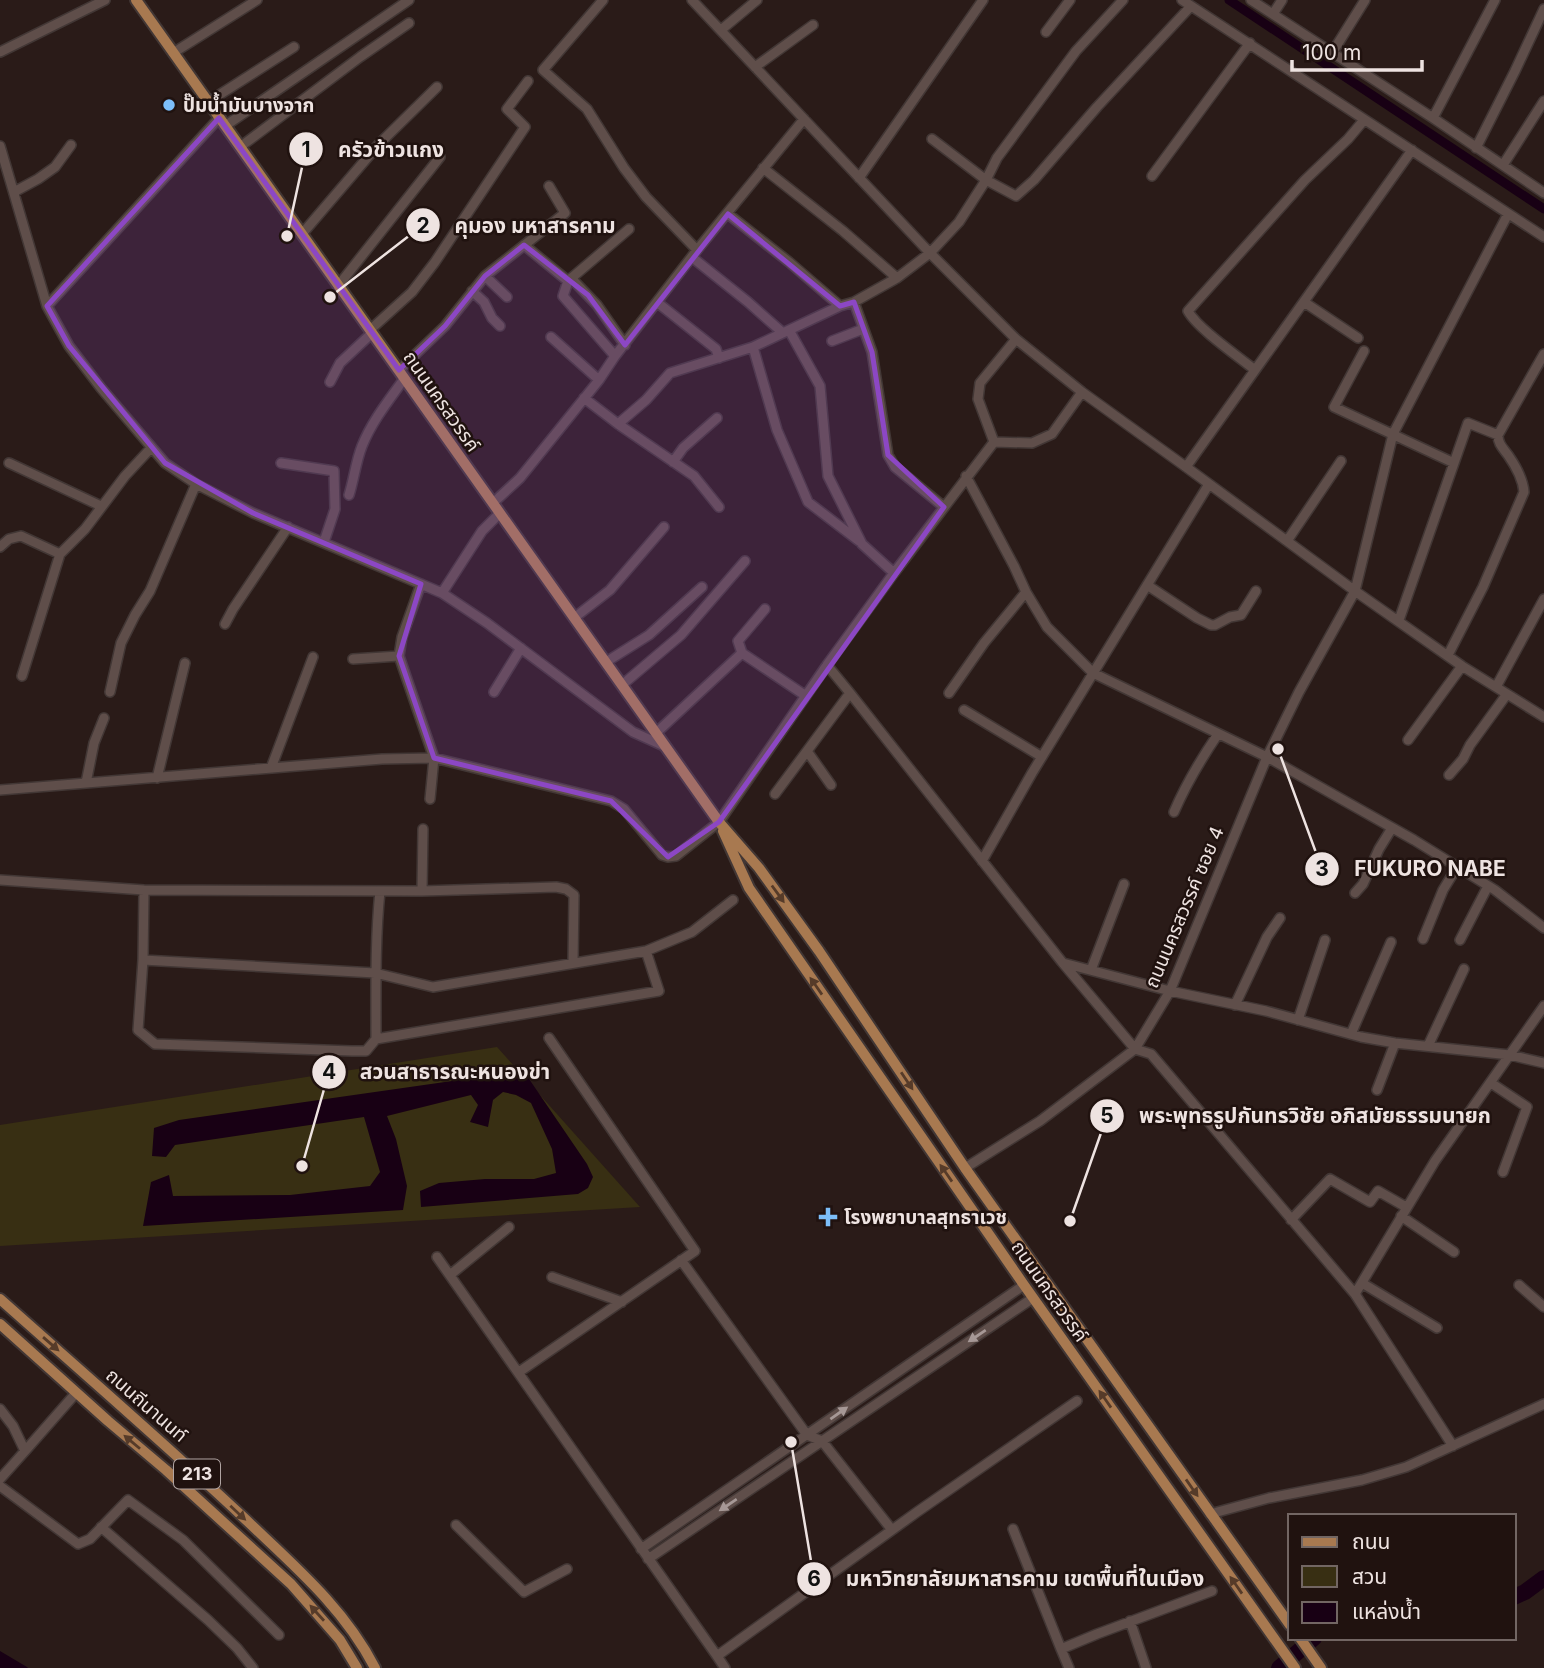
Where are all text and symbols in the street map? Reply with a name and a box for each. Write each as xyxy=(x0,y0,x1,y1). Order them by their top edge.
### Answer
scale bar xyxy=(1292,28,1422,72)
text: 100 m xyxy=(1302,40,1361,65)
place label: ปั๊มน้ำมันบางจาก xyxy=(183,92,314,117)
marker: ปั๊มน้ำมันบางจาก xyxy=(161,97,177,113)
callout: ครัวข้าวแกง xyxy=(289,128,458,170)
text: 1 xyxy=(301,137,311,162)
text: ครัวข้าวแกง xyxy=(338,137,444,162)
callout: คุมอง มหาสารคาม xyxy=(405,204,630,246)
text: 2 xyxy=(416,213,430,238)
text: คุมอง มหาสารคาม xyxy=(454,213,616,239)
street label: ถนนนครสวรรค์ xyxy=(398,346,485,456)
street label: ถนนนครสวรรค์ ซอย 4 xyxy=(1140,823,1229,992)
callout: FUKURO NABE xyxy=(1305,848,1519,890)
text: 3 xyxy=(1315,856,1329,881)
text: FUKURO NABE xyxy=(1354,856,1506,881)
one-way arrow xyxy=(770,885,784,903)
one-way arrow xyxy=(809,977,823,995)
callout: สวนสาธารณะหนองข่า xyxy=(311,1051,564,1093)
text: 4 xyxy=(322,1059,336,1084)
text: สวนสาธารณะหนองข่า xyxy=(360,1059,550,1084)
one-way arrow xyxy=(900,1072,913,1091)
callout: พระพุทธรูปกันทรวิชัย อภิสมัยธรรมนายก xyxy=(1090,1095,1505,1137)
text: 5 xyxy=(1100,1103,1114,1128)
text: พระพุทธรูปกันทรวิชัย อภิสมัยธรรมนายก xyxy=(1139,1103,1491,1129)
one-way arrow xyxy=(939,1164,953,1182)
place label: โรงพยาบาลสุทธาเวช xyxy=(844,1206,1007,1229)
marker: โรงพยาบาลสุทธาเวช xyxy=(818,1207,838,1227)
street label: ถนนนครสวรรค์ xyxy=(1006,1236,1093,1346)
one-way arrow xyxy=(968,1329,986,1343)
one-way arrow xyxy=(42,1336,60,1352)
street label: ถนนถีนานนท์ xyxy=(101,1364,192,1447)
one-way arrow xyxy=(1099,1390,1113,1408)
one-way arrow xyxy=(830,1406,848,1420)
one-way arrow xyxy=(123,1434,141,1450)
road number: 213 xyxy=(174,1460,220,1489)
one-way arrow xyxy=(1185,1479,1199,1497)
one-way arrow xyxy=(719,1498,737,1512)
one-way arrow xyxy=(229,1504,246,1520)
legend xyxy=(1288,1514,1516,1640)
text: ถนน xyxy=(1352,1529,1390,1554)
callout: มหาวิทยาลัยมหาสารคาม เขตพื้นที่ในเมือง xyxy=(797,1558,1218,1600)
text: มหาวิทยาลัยมหาสารคาม เขตพื้นที่ในเมือง xyxy=(846,1564,1204,1591)
text: สวน xyxy=(1352,1564,1387,1589)
text: 6 xyxy=(807,1566,821,1591)
one-way arrow xyxy=(1229,1576,1243,1594)
text: แหล่งน้ำ xyxy=(1352,1597,1421,1624)
one-way arrow xyxy=(309,1604,325,1622)

